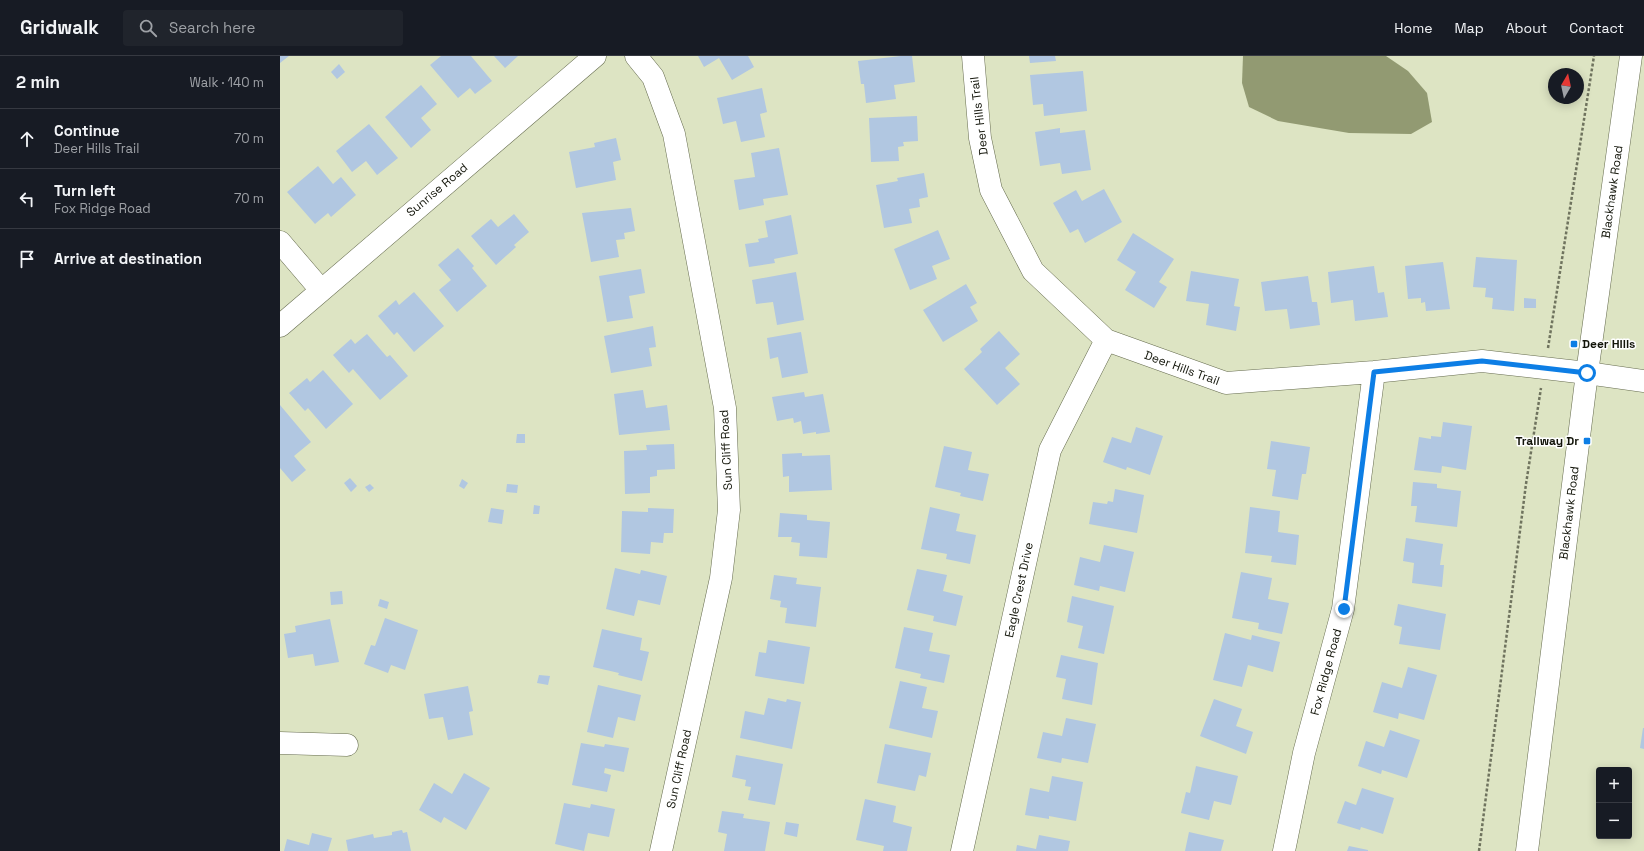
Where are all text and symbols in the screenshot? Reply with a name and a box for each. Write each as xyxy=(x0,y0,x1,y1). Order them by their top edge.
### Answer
search box xyxy=(123,10,403,46)
text: Gridwalk xyxy=(20,15,99,40)
icon: search xyxy=(137,17,159,39)
text: Search here xyxy=(169,18,255,37)
text: Home xyxy=(1394,19,1432,37)
text: Map xyxy=(1454,19,1484,37)
text: About xyxy=(1506,19,1547,37)
text: Contact xyxy=(1569,19,1624,37)
north arrow xyxy=(1548,68,1584,104)
text: 2 min xyxy=(16,71,60,93)
text: Walk · 140 m xyxy=(190,74,264,91)
street label: Deer Hills Trail xyxy=(966,76,992,156)
text: Continue xyxy=(54,121,120,140)
icon: ahead xyxy=(16,128,38,150)
text: 70 m xyxy=(234,130,264,147)
text: Deer Hills Trail xyxy=(54,140,139,157)
street label: Blackhawk Road xyxy=(1598,144,1626,240)
street label: Sunrise Road xyxy=(403,160,471,220)
text: Turn left xyxy=(54,181,116,200)
icon: left xyxy=(16,188,38,210)
text: 70 m xyxy=(234,190,264,207)
text: Fox Ridge Road xyxy=(54,200,151,217)
icon: arrive xyxy=(16,248,38,270)
text: Arrive at destination xyxy=(54,249,202,268)
place label: Deer Hills xyxy=(1582,336,1635,352)
marker: Deer Hills xyxy=(1569,339,1579,349)
street label: Deer Hills Trail xyxy=(1142,347,1222,389)
route start xyxy=(1578,364,1596,382)
street label: Sun Cliff Road xyxy=(716,409,736,491)
place label: Trailway Dr xyxy=(1515,433,1579,449)
marker: Trailway Dr xyxy=(1582,436,1592,446)
street label: Blackhawk Road xyxy=(1555,465,1583,561)
street label: Eagle Crest Drive xyxy=(1001,541,1037,639)
route end xyxy=(1335,600,1353,618)
street label: Fox Ridge Road xyxy=(1307,627,1345,717)
street label: Sun Cliff Road xyxy=(663,728,695,810)
map controls xyxy=(1596,767,1632,839)
button: + xyxy=(1596,767,1632,803)
button: − xyxy=(1596,803,1632,839)

